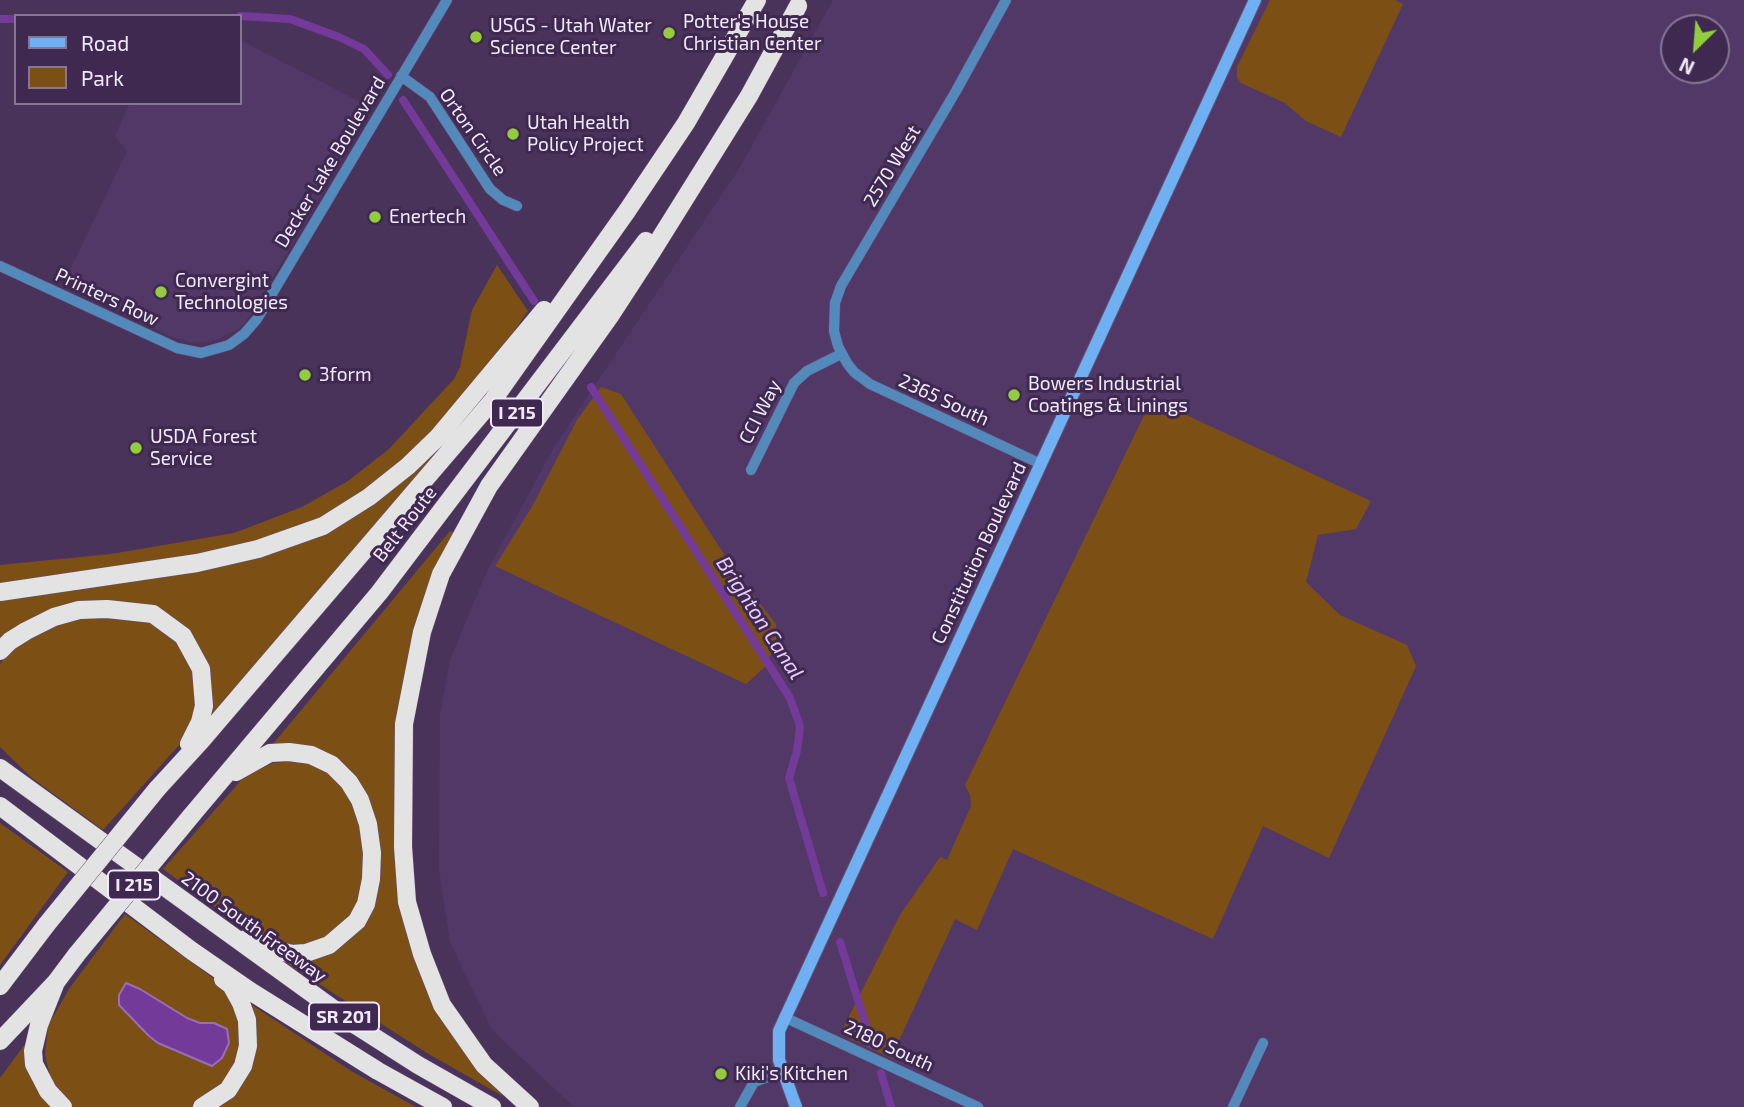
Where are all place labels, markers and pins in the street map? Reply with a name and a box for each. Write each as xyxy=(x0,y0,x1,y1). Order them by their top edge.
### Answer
place label: Potter's House Christian Center xyxy=(683,11,822,55)
place label: USGS - Utah Water Science Center xyxy=(490,15,652,59)
marker: Potter's House Christian Center xyxy=(661,25,677,41)
marker: USGS - Utah Water Science Center xyxy=(468,29,484,45)
place label: Utah Health Policy Project xyxy=(527,112,644,156)
marker: Utah Health Policy Project xyxy=(505,126,521,142)
place label: Enertech xyxy=(389,206,466,228)
marker: Enertech xyxy=(367,209,383,225)
place label: Convergint Technologies xyxy=(175,270,288,314)
marker: Convergint Technologies xyxy=(153,284,169,300)
place label: 3form xyxy=(319,364,372,386)
marker: 3form xyxy=(297,367,313,383)
place label: Bowers Industrial Coatings & Linings xyxy=(1028,373,1188,417)
marker: Bowers Industrial Coatings & Linings xyxy=(1006,387,1022,403)
place label: USDA Forest Service xyxy=(150,426,257,470)
marker: USDA Forest Service xyxy=(128,440,144,456)
place label: Kiki's Kitchen xyxy=(735,1063,848,1085)
marker: Kiki's Kitchen xyxy=(713,1066,729,1082)

